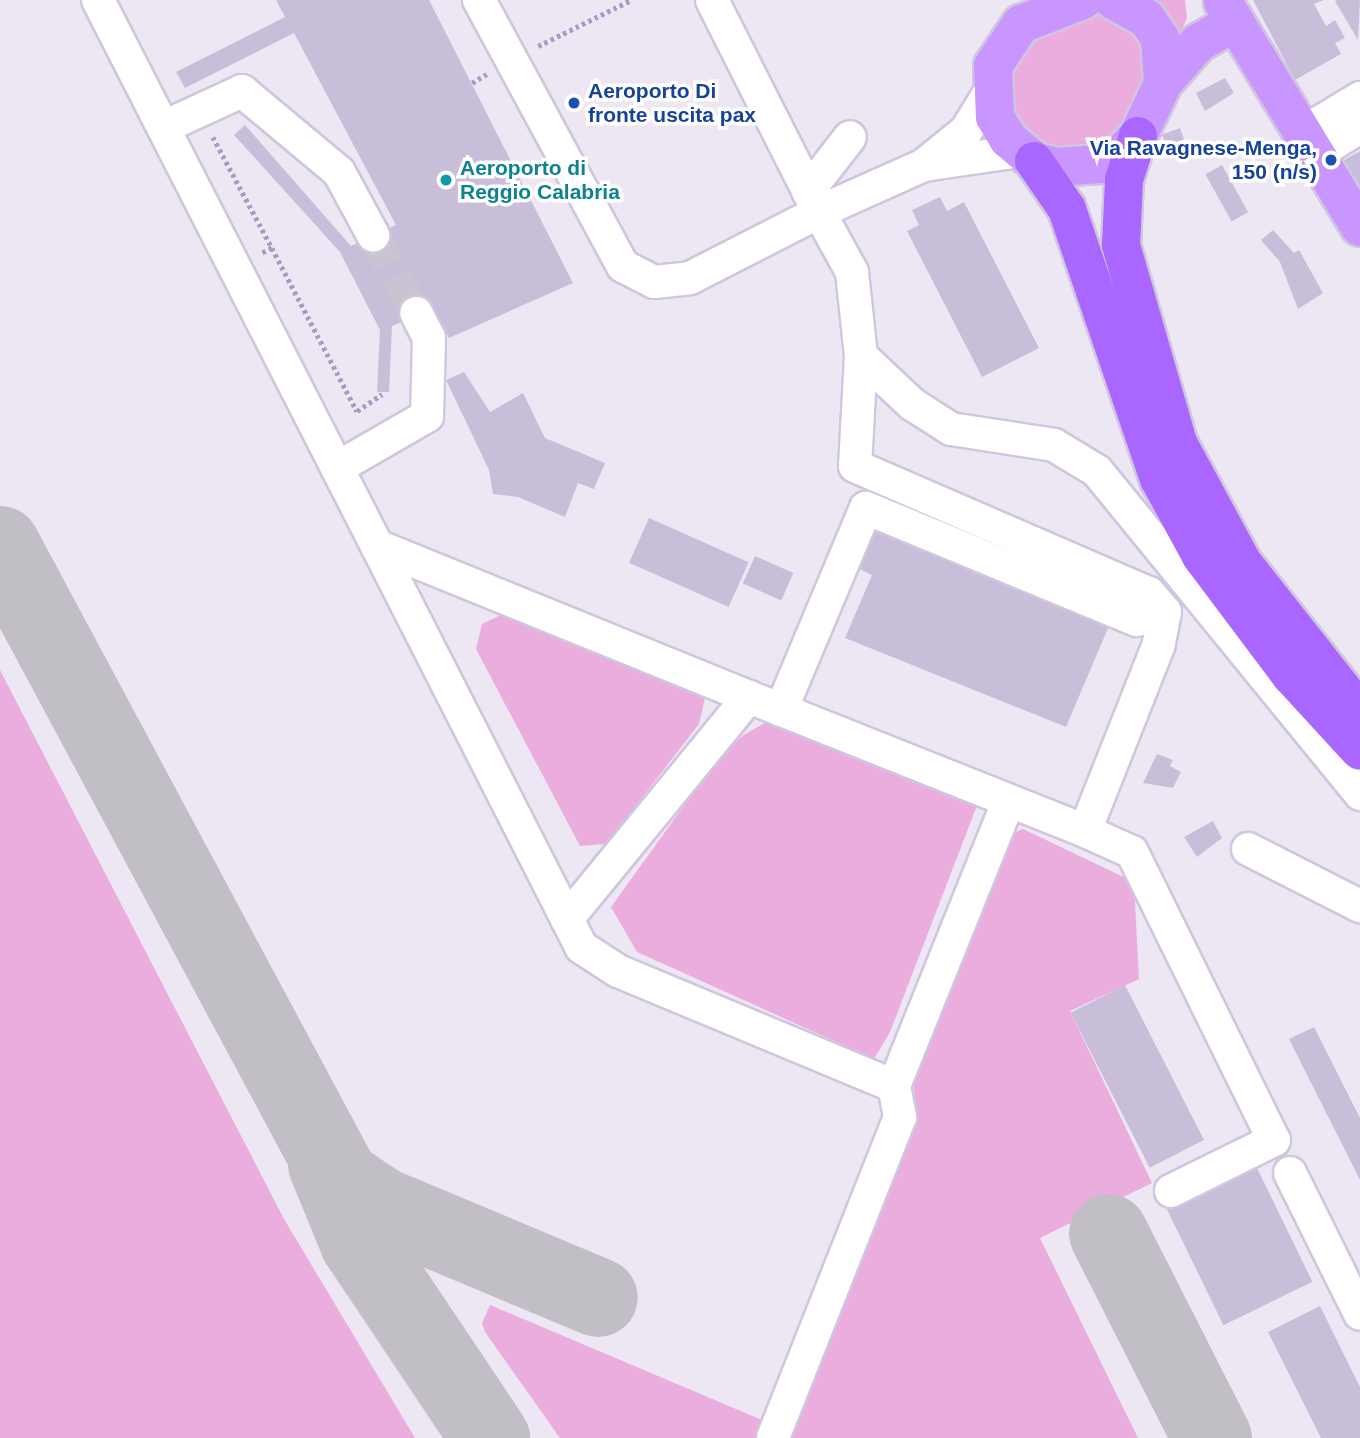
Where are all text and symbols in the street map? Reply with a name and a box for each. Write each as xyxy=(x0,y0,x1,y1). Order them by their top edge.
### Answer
place label: Aeroporto Di fronte uscita pax xyxy=(588,78,756,128)
marker: Aeroporto Di fronte uscita pax xyxy=(566,95,582,111)
place label: Via Ravagnese-Menga, 150 (n/s) xyxy=(1090,135,1317,185)
marker: Via Ravagnese-Menga, 150 (n/s) xyxy=(1323,152,1339,168)
place label: Aeroporto di Reggio Calabria xyxy=(460,155,620,205)
marker: Aeroporto di Reggio Calabria xyxy=(438,172,454,188)

